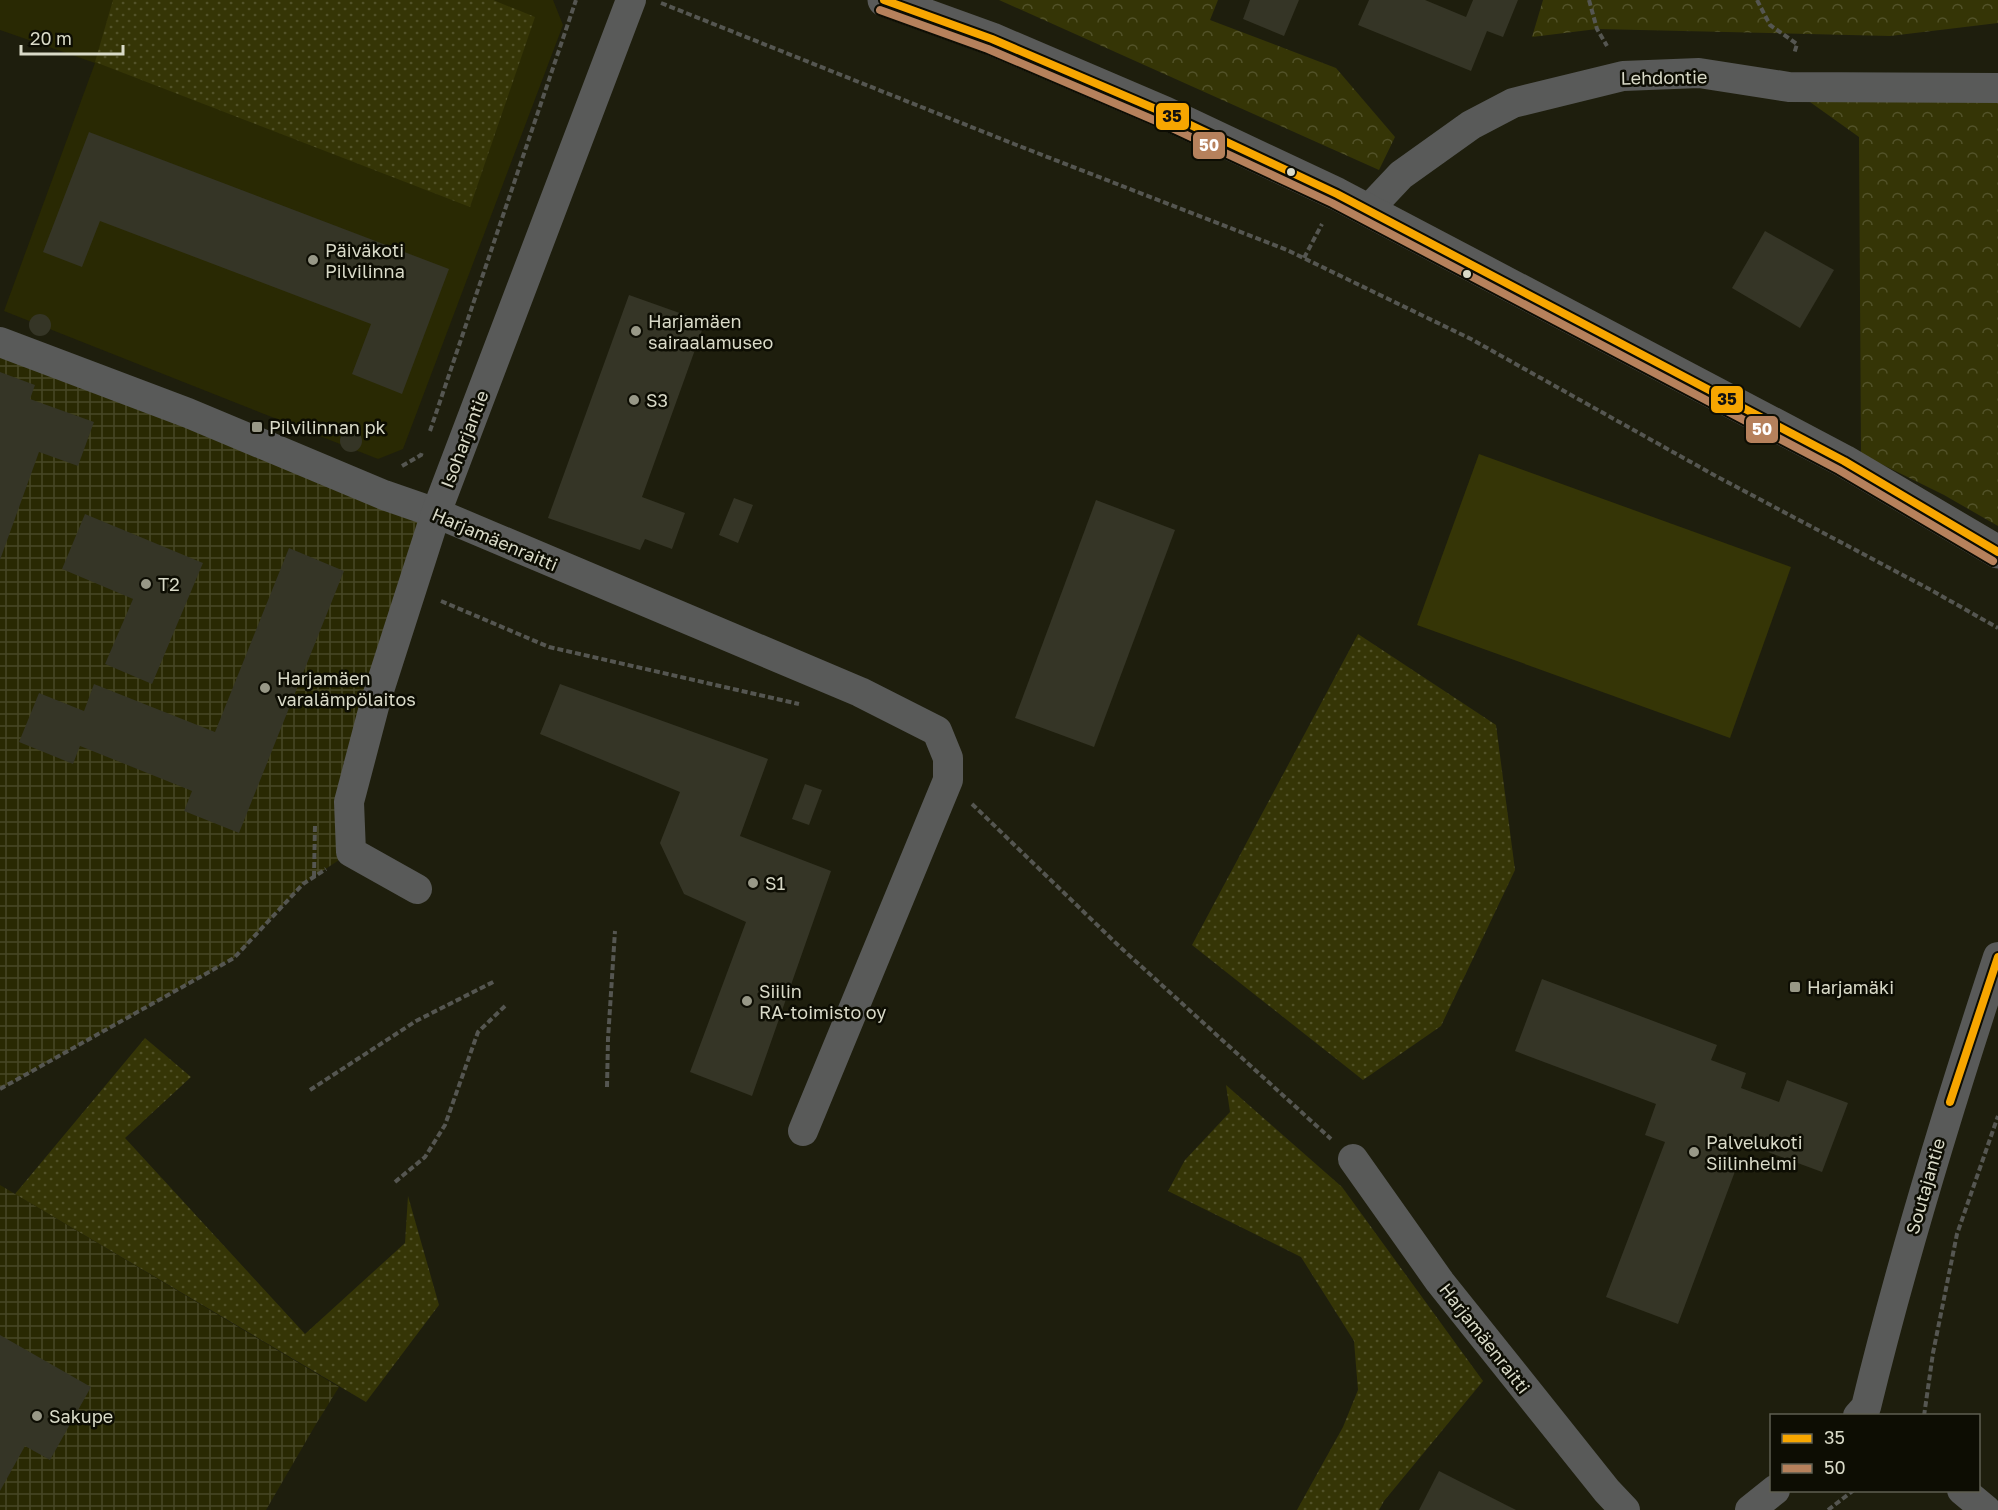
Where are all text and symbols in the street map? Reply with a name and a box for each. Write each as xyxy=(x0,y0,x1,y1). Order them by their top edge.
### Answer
scale bar xyxy=(21,18,123,56)
text: 20 m xyxy=(30,27,72,49)
street label: Lehdontie xyxy=(1620,65,1708,89)
line badge: 35 xyxy=(1155,102,1190,131)
text: 35 xyxy=(1162,106,1182,126)
line badge: 50 xyxy=(1192,131,1226,160)
text: 50 xyxy=(1199,135,1219,155)
unlabelled marker xyxy=(1285,166,1297,178)
place label: Päiväkoti Pilvilinna xyxy=(325,239,405,282)
marker: Päiväkoti Pilvilinna xyxy=(306,253,320,267)
unlabelled marker xyxy=(1461,268,1473,280)
place label: Harjamäen sairaalamuseo xyxy=(648,310,773,353)
marker: Harjamäen sairaalamuseo xyxy=(629,324,643,338)
line badge: 35 xyxy=(1710,385,1744,414)
street label: Isoharjantie xyxy=(435,387,493,491)
place label: S3 xyxy=(646,389,668,411)
text: 35 xyxy=(1717,389,1737,409)
marker: S3 xyxy=(627,393,641,407)
line badge: 50 xyxy=(1745,415,1779,444)
place label: Pilvilinnan pk xyxy=(269,416,386,438)
text: 50 xyxy=(1752,419,1772,439)
marker: Pilvilinnan pk xyxy=(250,420,264,434)
street label: Harjamäenraitti xyxy=(429,503,561,575)
place label: T2 xyxy=(158,573,180,595)
marker: T2 xyxy=(139,577,153,591)
place label: Harjamäen varalämpölaitos xyxy=(277,667,416,710)
marker: Harjamäen varalämpölaitos xyxy=(258,681,272,695)
place label: S1 xyxy=(765,872,786,894)
marker: S1 xyxy=(746,876,760,890)
place label: Harjamäki xyxy=(1807,976,1894,998)
place label: Siilin RA-toimisto oy xyxy=(759,980,886,1023)
marker: Harjamäki xyxy=(1788,980,1802,994)
marker: Siilin RA-toimisto oy xyxy=(740,994,754,1008)
place label: Palvelukoti Siilinhelmi xyxy=(1706,1131,1803,1174)
street label: Soutajantie xyxy=(1901,1135,1949,1237)
marker: Palvelukoti Siilinhelmi xyxy=(1687,1145,1701,1159)
street label: Harjamäenraitti xyxy=(1435,1278,1535,1398)
place label: Sakupe xyxy=(49,1405,113,1427)
marker: Sakupe xyxy=(30,1409,44,1423)
legend xyxy=(1770,1414,1980,1492)
text: 35 xyxy=(1824,1426,1845,1448)
text: 50 xyxy=(1824,1456,1846,1478)

